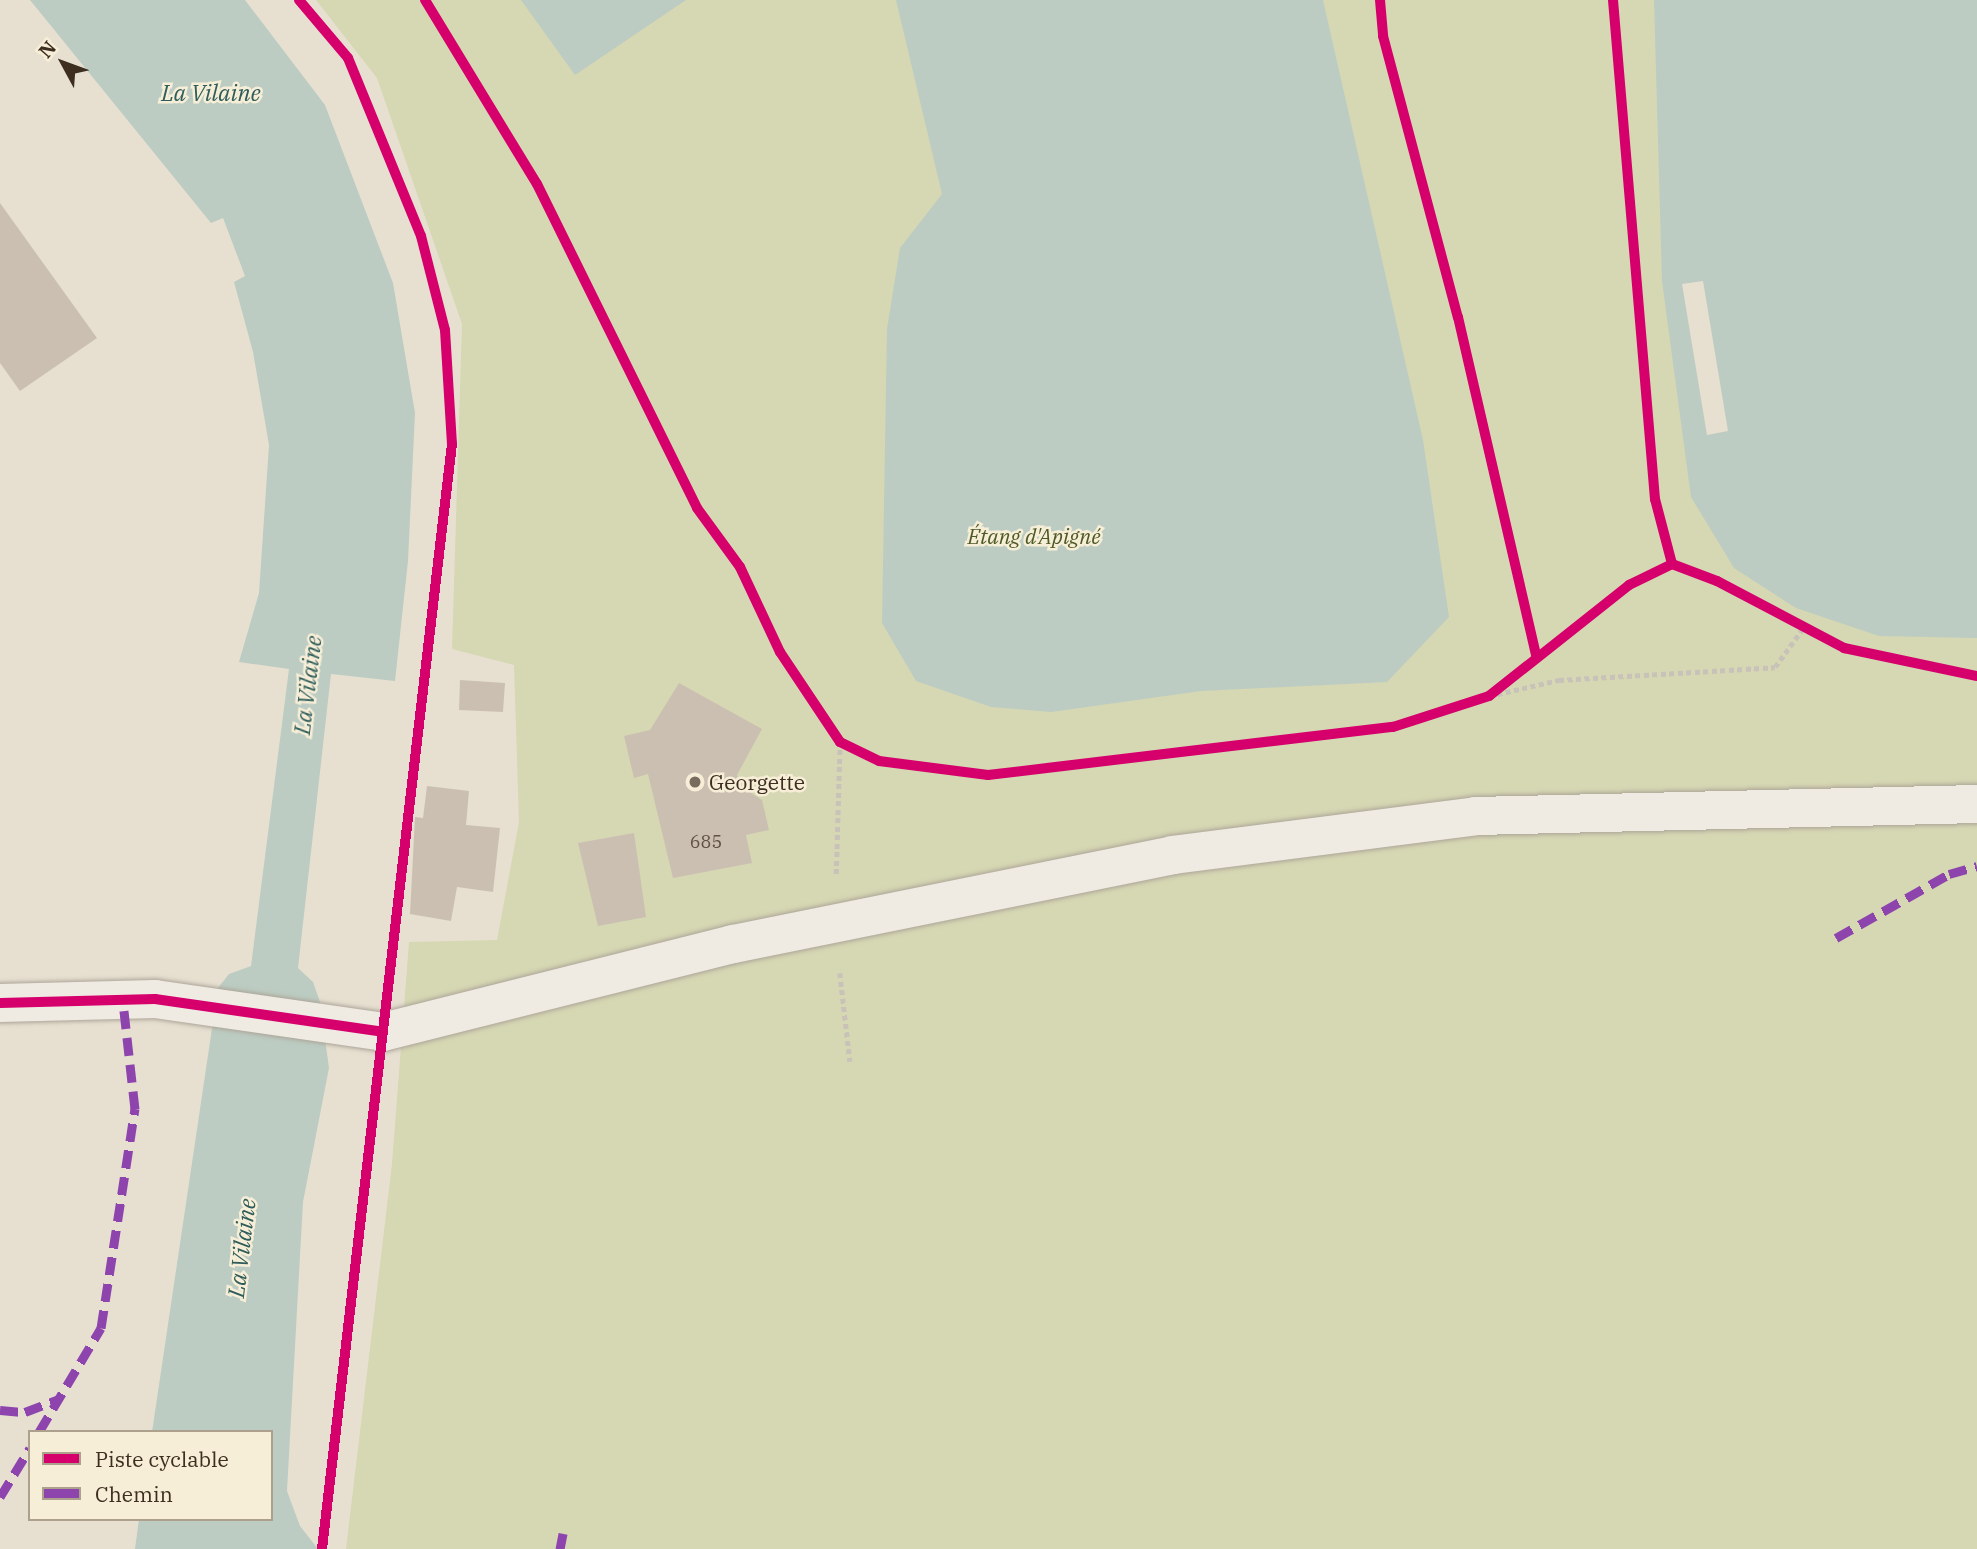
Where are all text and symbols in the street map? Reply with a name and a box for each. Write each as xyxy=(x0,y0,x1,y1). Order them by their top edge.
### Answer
north arrow xyxy=(28,28,98,98)
text: N xyxy=(33,36,61,63)
water label: La Vilaine xyxy=(161,78,261,106)
park label: Étang d'Apigné xyxy=(968,523,1100,549)
water label: La Vilaine xyxy=(287,634,327,736)
place label: Georgette xyxy=(709,769,805,795)
marker: Georgette xyxy=(687,774,703,790)
house number: 685 xyxy=(690,831,722,853)
water label: La Vilaine xyxy=(221,1197,261,1299)
legend xyxy=(28,1430,273,1521)
text: Piste cyclable xyxy=(95,1445,229,1473)
text: Chemin xyxy=(95,1480,173,1508)

